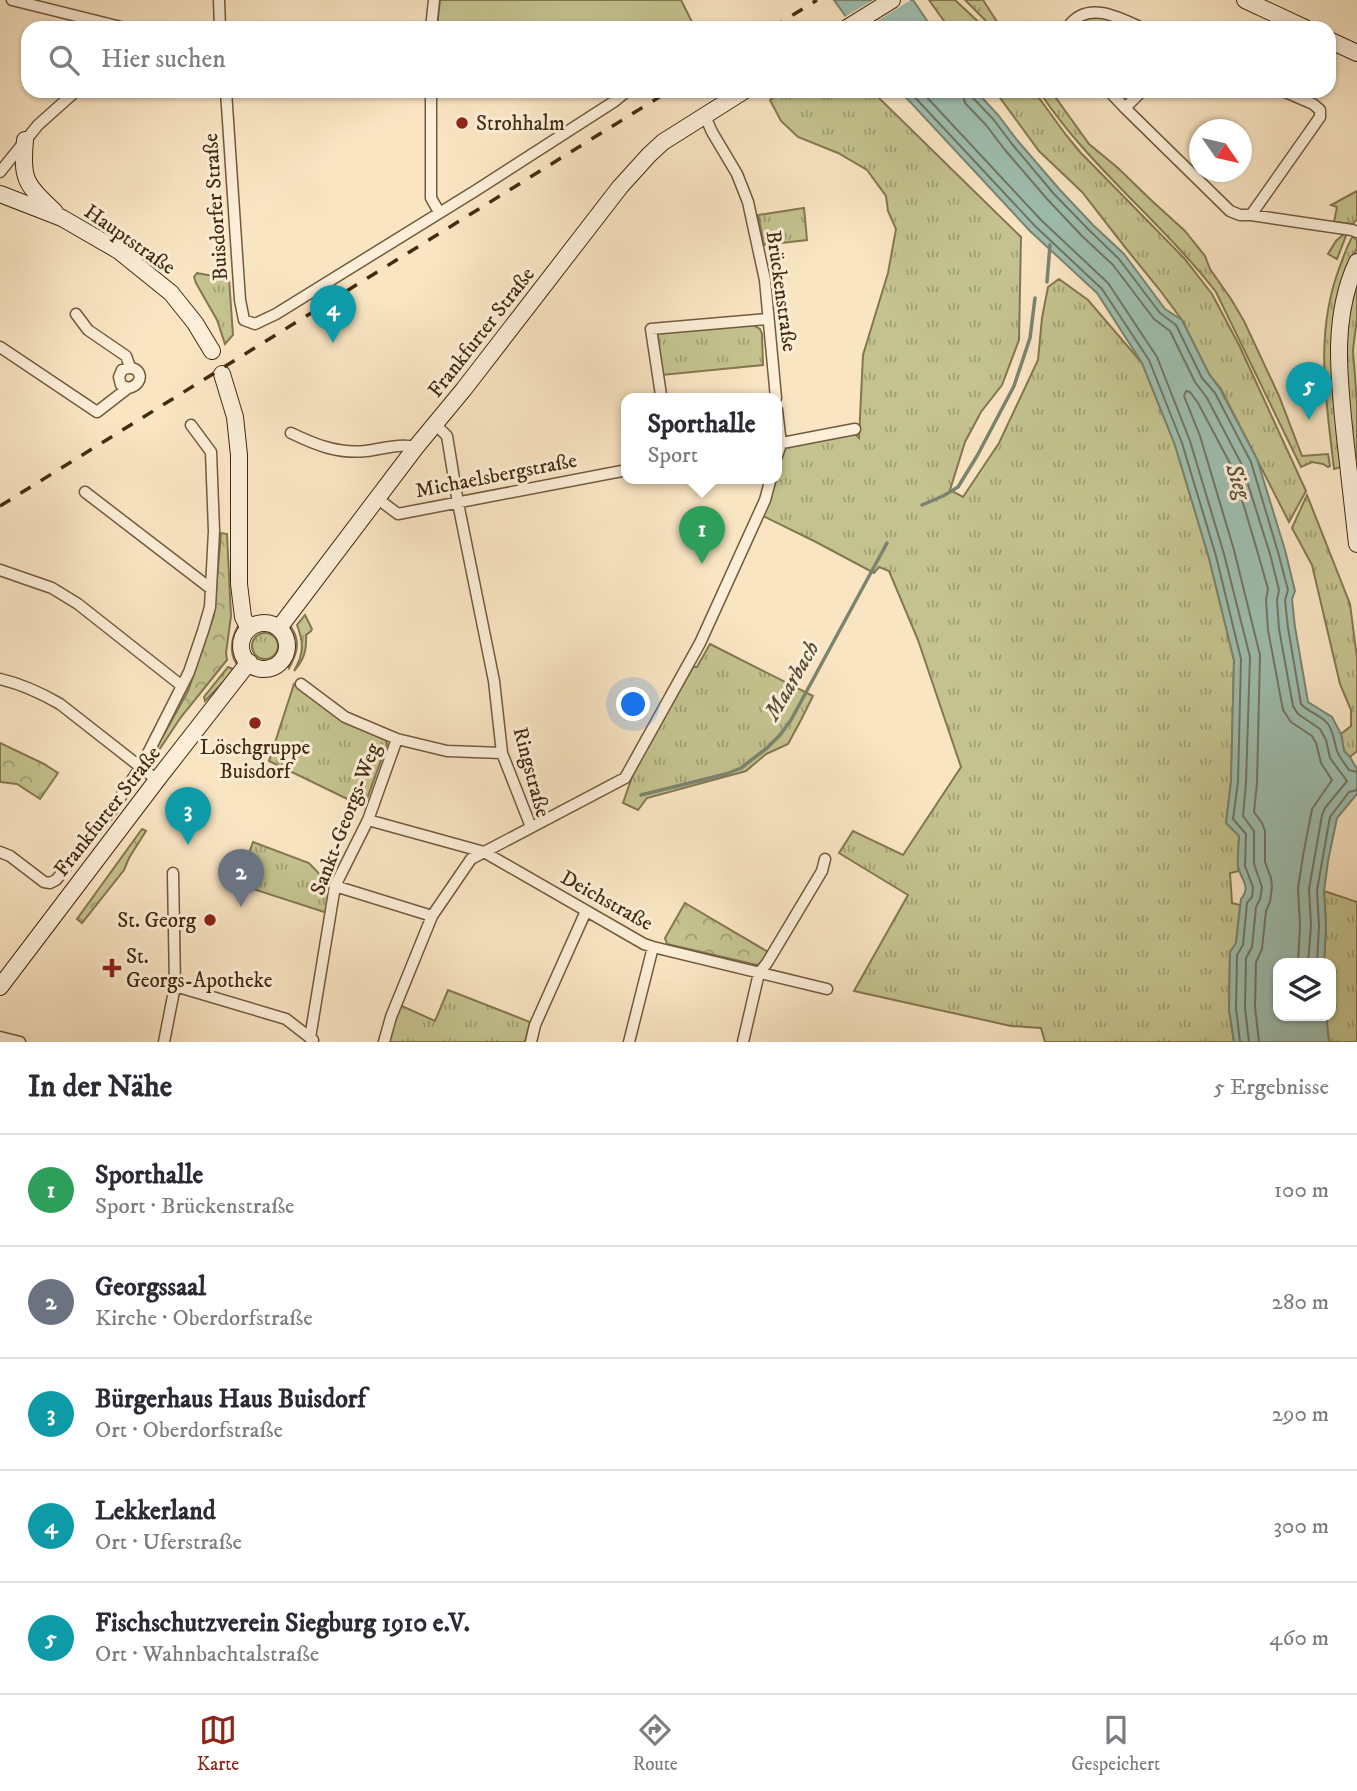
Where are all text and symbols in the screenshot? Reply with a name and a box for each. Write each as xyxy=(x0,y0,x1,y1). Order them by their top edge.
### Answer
search box xyxy=(21,21,1336,98)
icon: search xyxy=(45,41,83,79)
text: Hier suchen xyxy=(101,43,226,76)
place label: Strohhalm xyxy=(476,111,565,137)
marker: Strohhalm xyxy=(454,115,470,131)
north arrow xyxy=(1189,119,1252,182)
street label: Buisdorfer Straße xyxy=(198,132,234,282)
street label: Hauptstraße xyxy=(79,199,180,281)
street label: Brückenstraße xyxy=(760,229,802,354)
street label: Frankfurter Straße xyxy=(423,262,541,403)
pin: 4 xyxy=(310,285,356,343)
pin: 5 xyxy=(1286,362,1332,420)
popup xyxy=(621,393,782,484)
text: Sporthalle xyxy=(647,408,756,441)
text: Sport xyxy=(647,441,698,470)
street label: Michaelsbergstraße xyxy=(413,448,579,504)
water label: Sieg xyxy=(1218,459,1258,505)
pin: 1 xyxy=(679,506,725,564)
water label: Maarbach xyxy=(757,636,826,727)
your location xyxy=(616,687,650,721)
marker: Löschgruppe Buisdorf xyxy=(247,715,263,731)
street label: Ringstraße xyxy=(507,724,556,821)
place label: Löschgruppe Buisdorf xyxy=(200,735,310,785)
street label: Sankt-Georgs-Weg xyxy=(305,739,387,899)
street label: Frankfurter Straße xyxy=(49,741,167,882)
pin: 3 xyxy=(165,787,211,845)
pin: 2 xyxy=(218,849,264,907)
street label: Deichstraße xyxy=(556,865,658,937)
place label: St. Georg xyxy=(117,908,197,934)
marker: St. Georg xyxy=(202,912,218,928)
place label: St. Georgs-Apotheke xyxy=(126,944,273,994)
map controls xyxy=(1273,958,1336,1021)
button: layers xyxy=(1273,958,1336,1021)
marker: St. Georgs-Apotheke xyxy=(104,960,120,976)
text: In der Nähe xyxy=(28,1069,172,1106)
text: 5 Ergebnisse xyxy=(1214,1073,1329,1102)
text: Sporthalle xyxy=(95,1159,203,1192)
text: 1 xyxy=(47,1176,55,1205)
text: 100 m xyxy=(1274,1176,1329,1205)
text: Sport · Brückenstraße xyxy=(95,1192,295,1221)
text: Georgssaal xyxy=(95,1271,206,1304)
text: 2 xyxy=(45,1288,57,1317)
text: 280 m xyxy=(1272,1288,1329,1317)
text: Kirche · Oberdorfstraße xyxy=(95,1304,313,1333)
text: Bürgerhaus Haus Buisdorf xyxy=(95,1383,366,1416)
text: 3 xyxy=(47,1400,55,1429)
text: 290 m xyxy=(1272,1400,1329,1429)
text: Ort · Oberdorfstraße xyxy=(95,1416,283,1445)
text: Lekkerland xyxy=(95,1495,216,1528)
text: 4 xyxy=(44,1512,58,1541)
text: 300 m xyxy=(1273,1512,1329,1541)
text: Ort · Uferstraße xyxy=(95,1528,242,1557)
text: Fischschutzverein Siegburg 1910 e.V. xyxy=(95,1607,470,1640)
text: 5 xyxy=(45,1624,57,1653)
text: 460 m xyxy=(1269,1624,1329,1653)
text: Ort · Wahnbachtalstraße xyxy=(95,1640,319,1669)
tab: Karte xyxy=(197,1711,239,1776)
tab: Route xyxy=(633,1711,678,1776)
tab: Gespeichert xyxy=(1071,1711,1160,1776)

